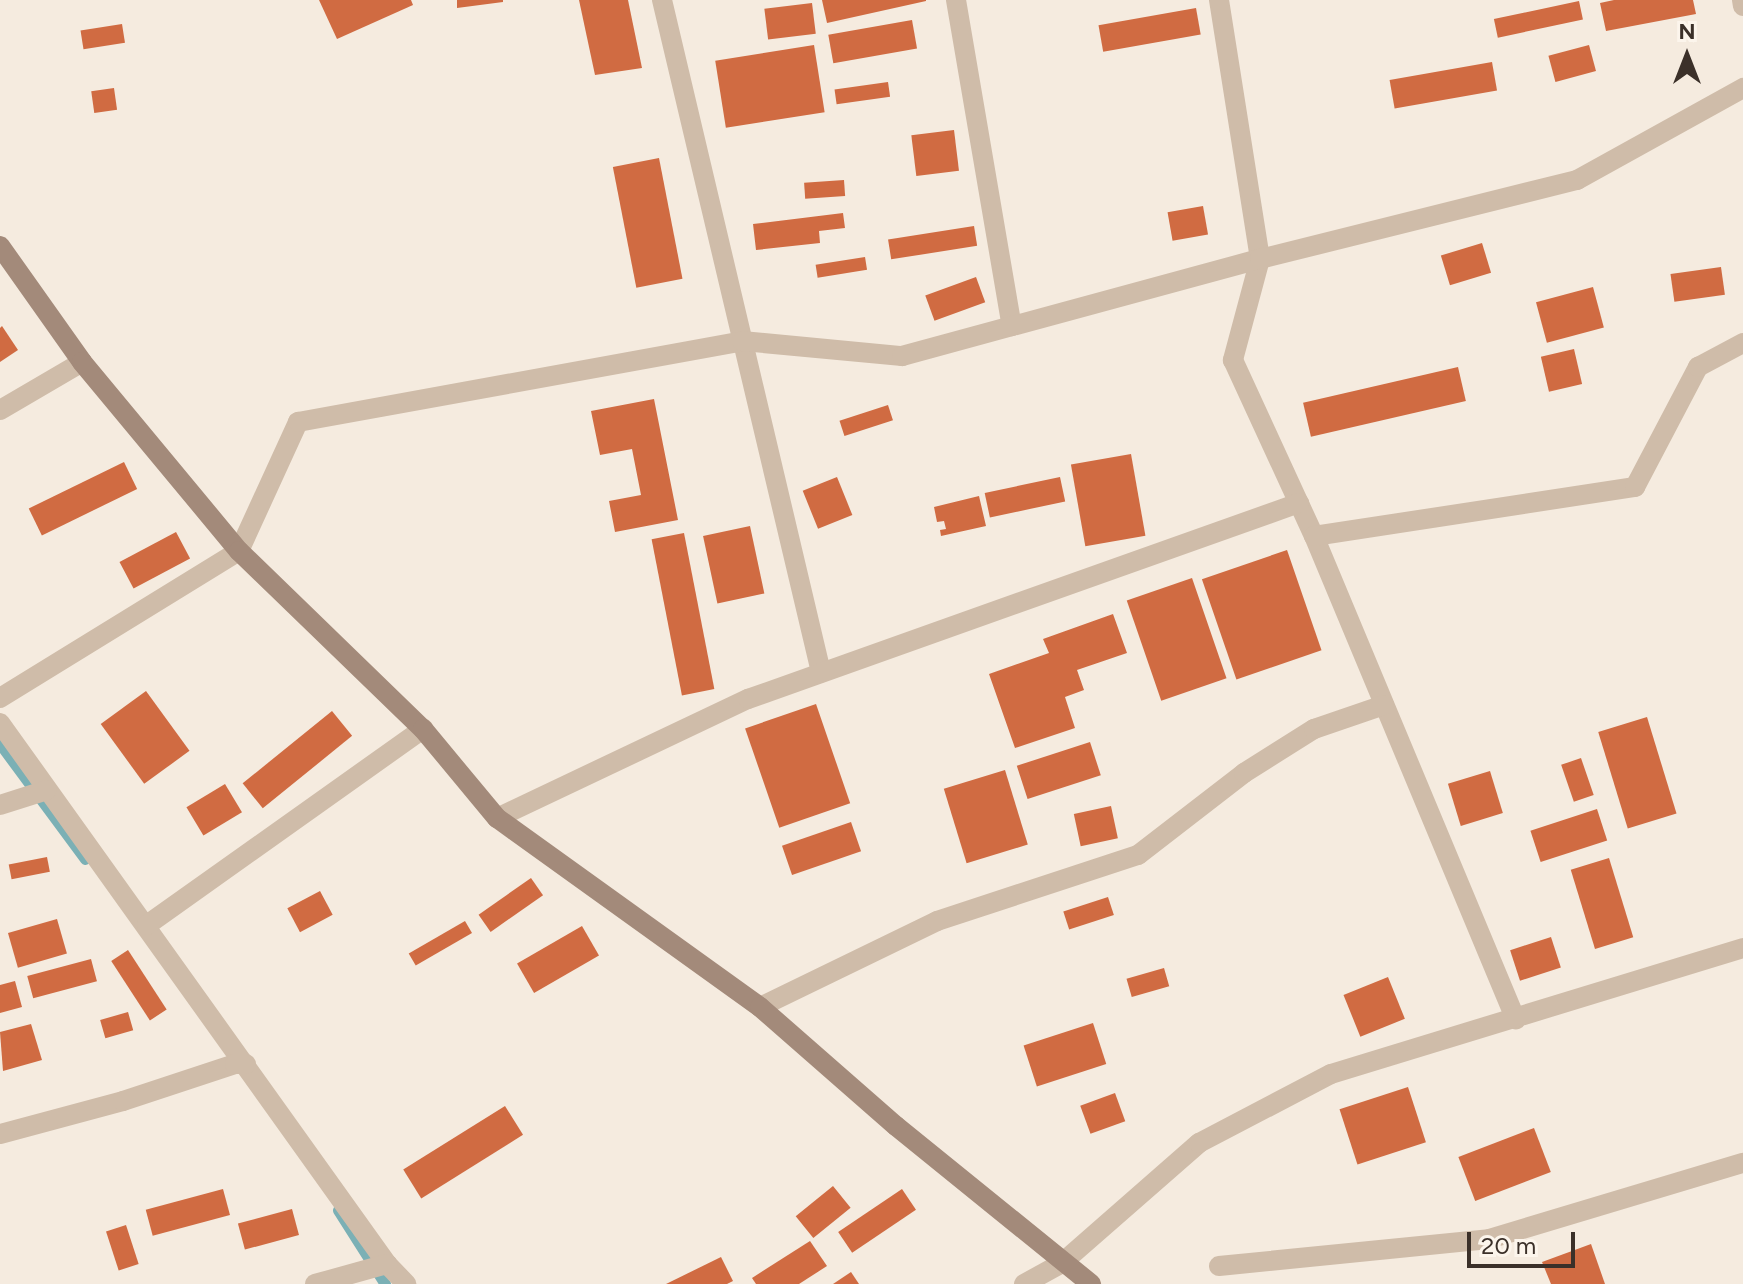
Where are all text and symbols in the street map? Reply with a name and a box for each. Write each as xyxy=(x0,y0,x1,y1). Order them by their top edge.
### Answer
north arrow xyxy=(1647,16,1727,96)
text: N xyxy=(1678,18,1696,45)
scale bar xyxy=(1471,1216,1579,1266)
text: 20 m xyxy=(1481,1231,1536,1260)

